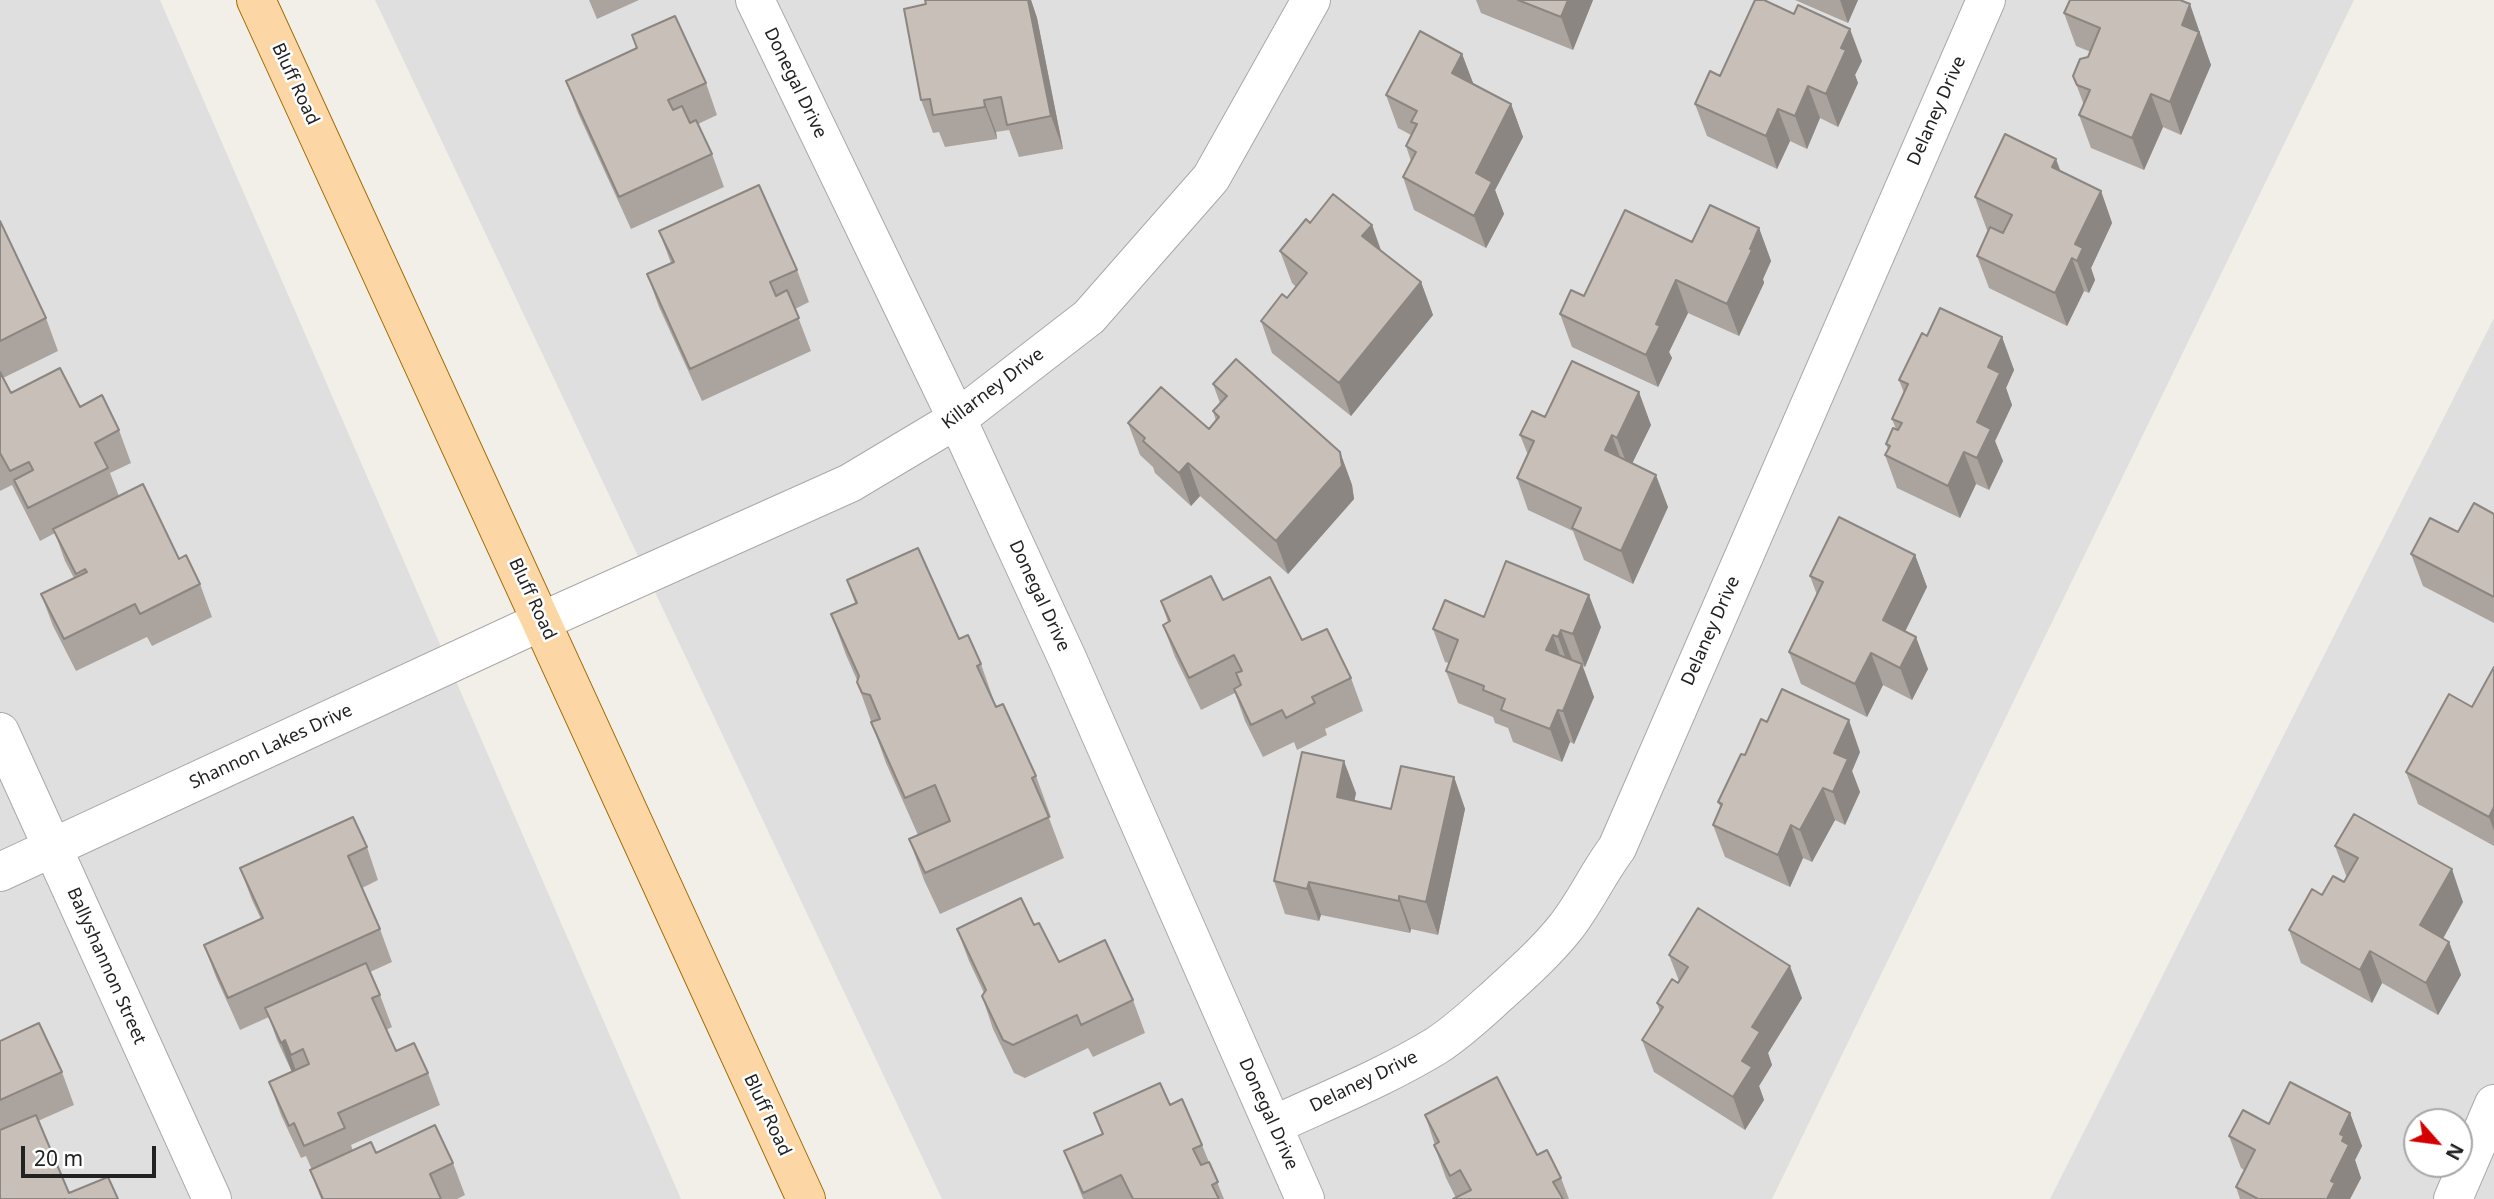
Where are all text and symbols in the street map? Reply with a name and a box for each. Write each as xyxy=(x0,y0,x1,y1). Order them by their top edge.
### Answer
street label: Donegal Drive xyxy=(759,24,831,142)
street label: Bluff Road xyxy=(267,40,323,128)
street label: Delaney Drive xyxy=(1903,53,1971,169)
street label: Killarney Drive xyxy=(938,344,1048,434)
street label: Donegal Drive xyxy=(1004,537,1074,655)
street label: Bluff Road xyxy=(504,555,560,643)
street label: Delaney Drive xyxy=(1677,573,1745,689)
street label: Shannon Lakes Drive xyxy=(186,700,356,794)
street label: Ballyshannon Street xyxy=(62,884,150,1048)
street label: Delaney Drive xyxy=(1307,1047,1421,1117)
street label: Donegal Drive xyxy=(1234,1055,1302,1173)
street label: Bluff Road xyxy=(739,1071,795,1159)
north arrow xyxy=(2403,1108,2473,1178)
scale bar xyxy=(24,1132,159,1176)
text: N xyxy=(2440,1139,2470,1165)
text: 20 m xyxy=(34,1144,83,1172)

